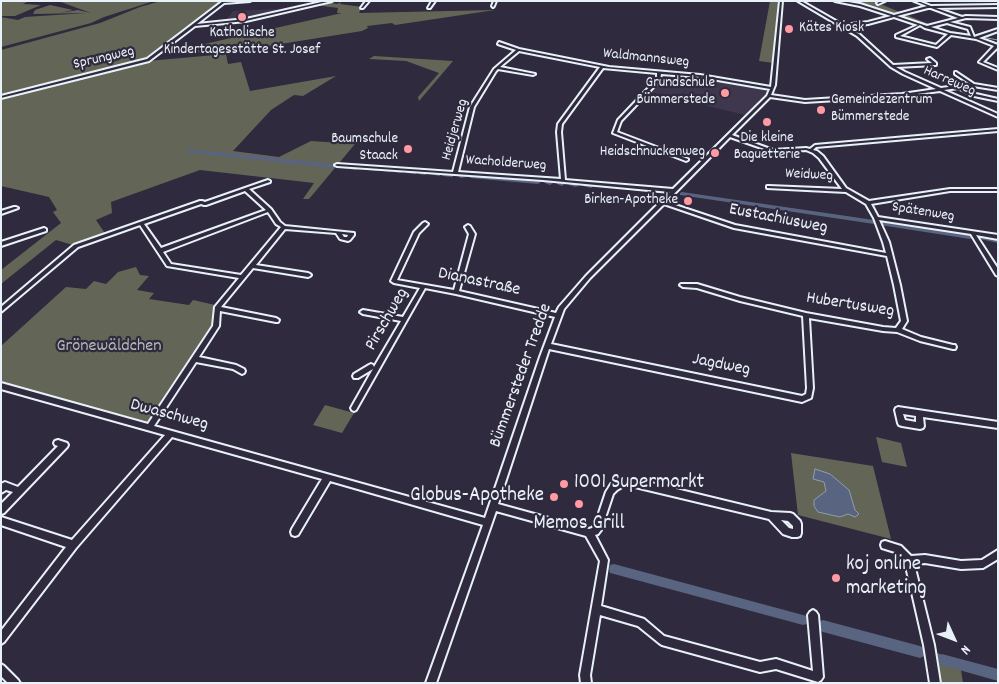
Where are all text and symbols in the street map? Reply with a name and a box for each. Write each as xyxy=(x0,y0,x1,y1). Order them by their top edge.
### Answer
marker: Katholische Kindertagesstätte St. Josef xyxy=(236,11,248,23)
place label: Kätes Kiosk xyxy=(799,20,864,38)
marker: Kätes Kiosk xyxy=(783,23,795,35)
place label: Katholische Kindertagesstätte St. Josef xyxy=(164,25,320,60)
street label: Sprungweg xyxy=(72,43,136,75)
street label: Waldmannsweg xyxy=(602,46,690,72)
street label: Harreweg xyxy=(920,63,978,101)
place label: Grundschule Bümmerstede xyxy=(637,75,715,110)
marker: Grundschule Bümmerstede xyxy=(719,87,731,99)
place label: Gemeindezentrum Bümmerstede xyxy=(831,92,932,127)
street label: Heidjerweg xyxy=(439,97,473,163)
marker: Gemeindezentrum Bümmerstede xyxy=(815,104,827,116)
marker: Die kleine Baguetterie xyxy=(761,116,773,128)
place label: Die kleine Baguetterie xyxy=(734,130,800,165)
place label: Baumschule Staack xyxy=(331,131,398,166)
marker: Baumschule Staack xyxy=(402,143,414,155)
place label: Heidschnuckenweg xyxy=(600,144,705,162)
marker: Heidschnuckenweg xyxy=(709,147,721,159)
street label: Wacholderweg xyxy=(465,152,547,176)
street label: Weidweg xyxy=(785,166,833,186)
place label: Birken-Apotheke xyxy=(584,192,678,210)
marker: Birken-Apotheke xyxy=(682,195,694,207)
street label: Spätenweg xyxy=(891,199,955,227)
street label: Eustachiusweg xyxy=(727,200,829,240)
street label: Dianastraße xyxy=(436,264,522,302)
street label: Pirschweg xyxy=(361,285,415,355)
street label: Hubertusweg xyxy=(804,288,896,324)
street label: Bümmersteder Tredde xyxy=(486,301,558,451)
park label: Grönewäldchen xyxy=(56,337,162,359)
street label: Jagdweg xyxy=(690,350,752,382)
street label: Dwaschweg xyxy=(128,395,210,437)
place label: 1001 Supermarkt xyxy=(574,471,704,497)
marker: 1001 Supermarkt xyxy=(558,478,570,490)
place label: Globus-Apotheke xyxy=(410,484,544,510)
marker: Globus-Apotheke xyxy=(548,491,560,503)
marker: Memos Grill xyxy=(573,498,585,510)
place label: Memos Grill xyxy=(533,512,625,538)
place label: koj online marketing xyxy=(846,553,926,603)
marker: koj online marketing xyxy=(830,572,842,584)
north arrow xyxy=(929,614,979,664)
text: N xyxy=(955,640,975,659)

